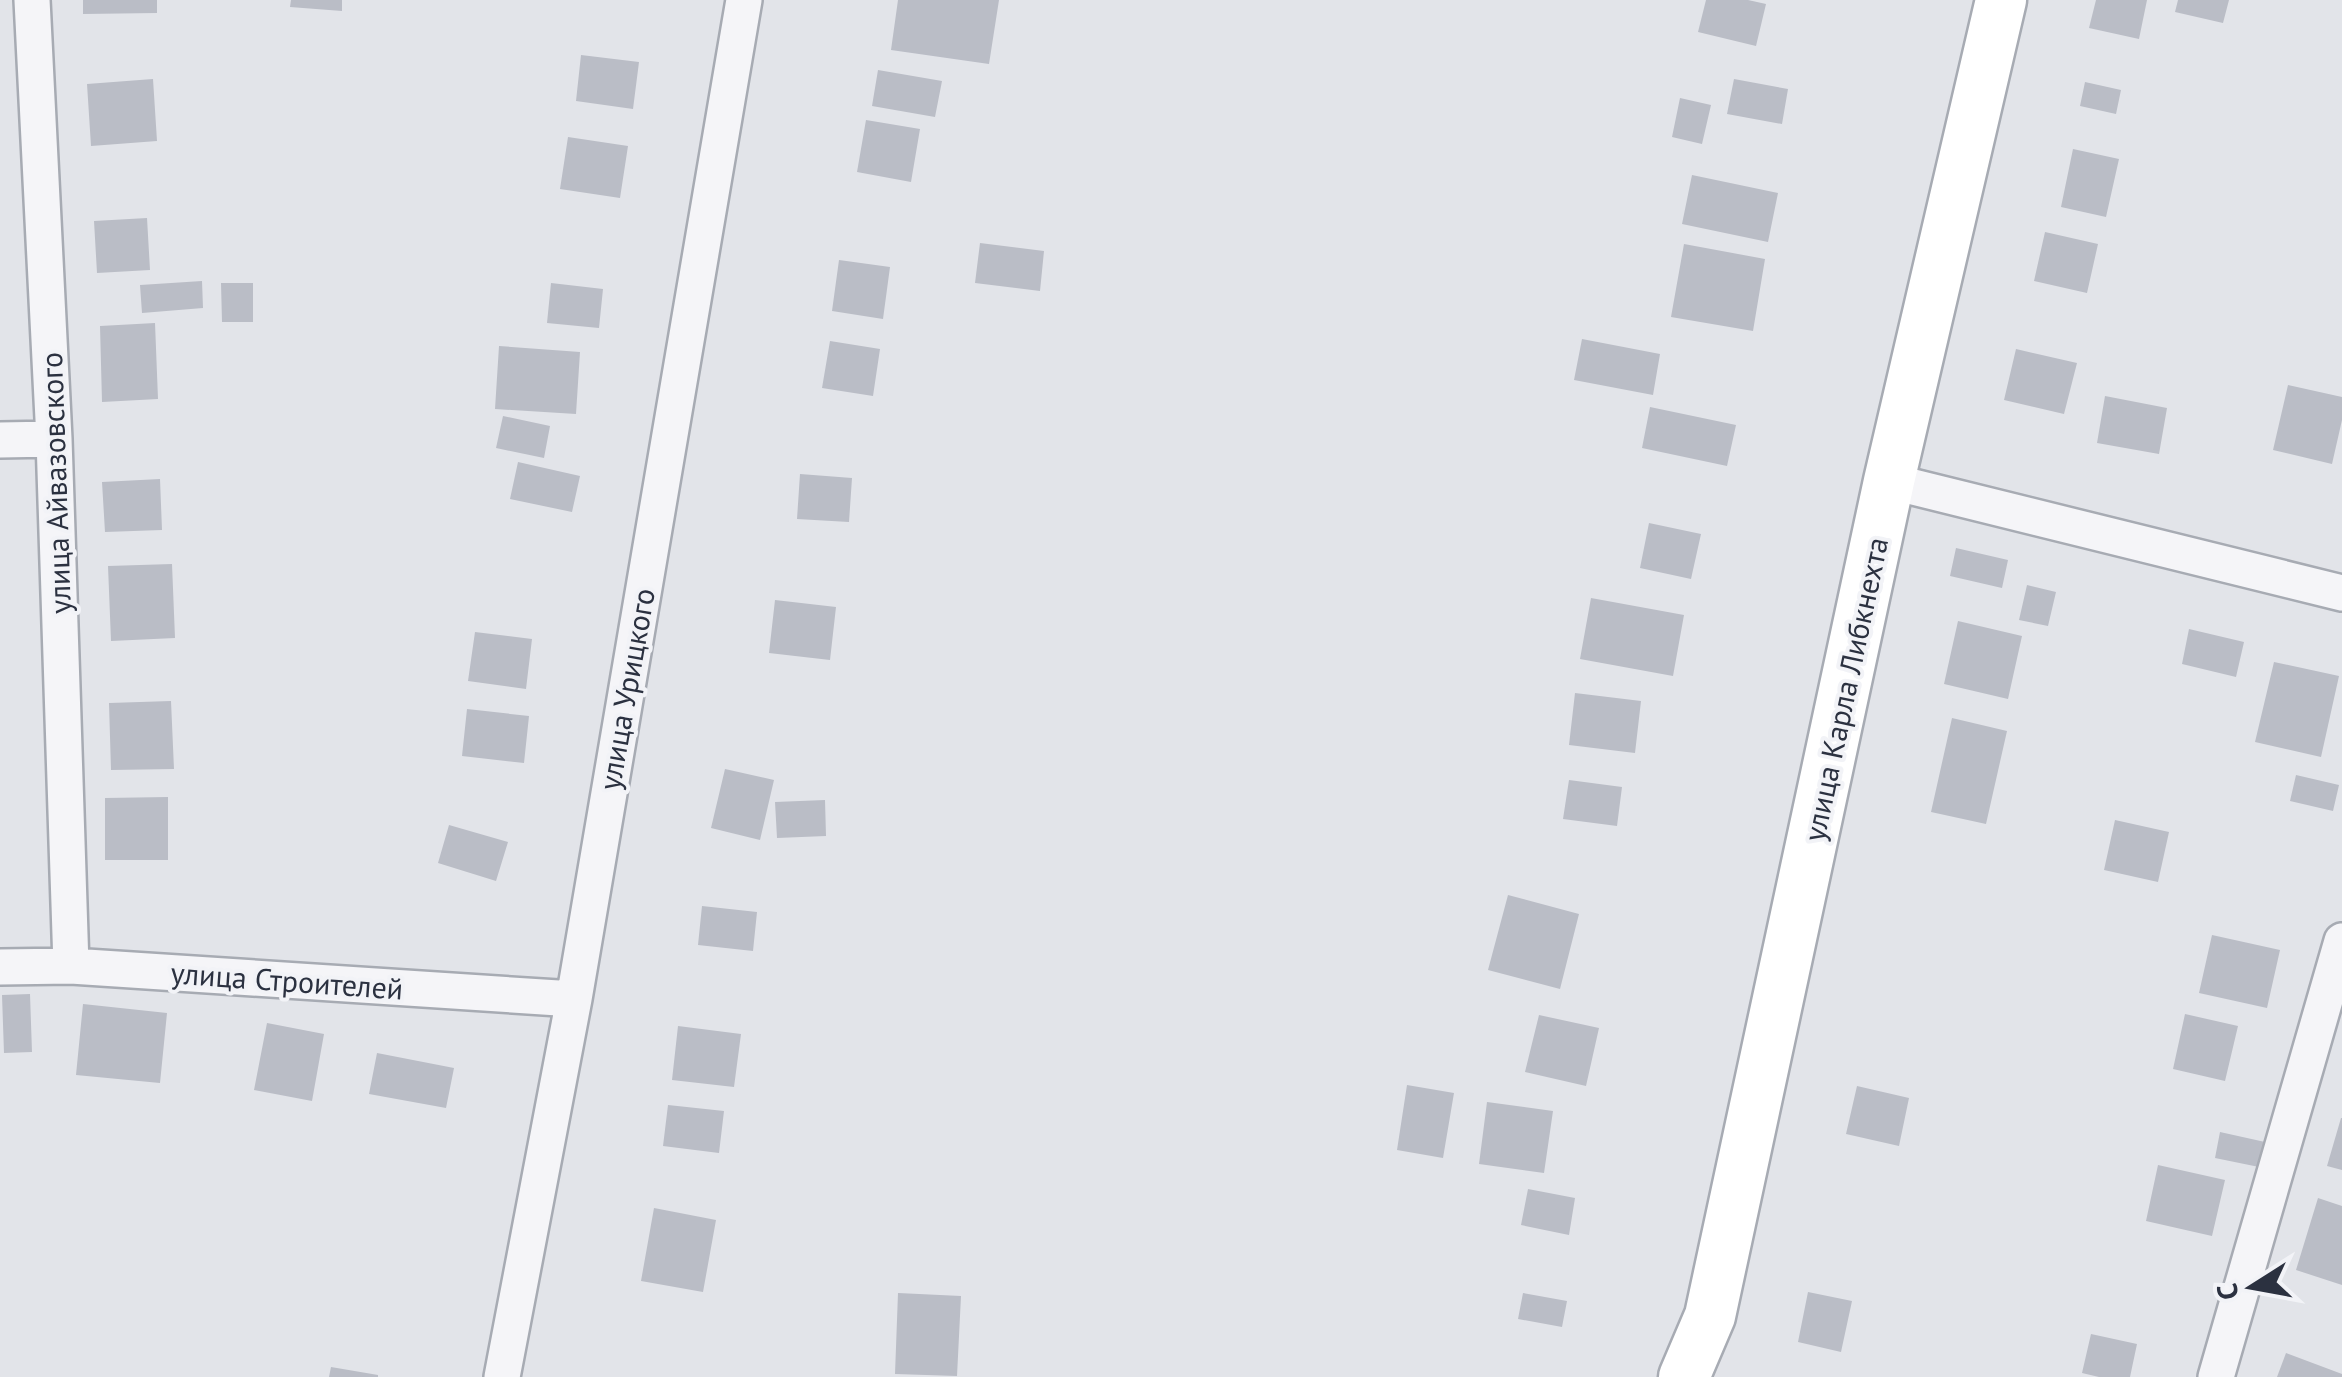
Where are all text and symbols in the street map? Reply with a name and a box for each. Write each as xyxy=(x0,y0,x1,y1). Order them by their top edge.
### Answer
street label: улица Айвазовского xyxy=(31,352,79,614)
street label: улица Карла Либкнехта xyxy=(1794,533,1896,845)
street label: улица Урицкого xyxy=(589,585,663,793)
street label: улица Строителей xyxy=(169,952,405,1008)
north arrow xyxy=(2202,1237,2302,1337)
text: С xyxy=(2207,1281,2247,1303)

